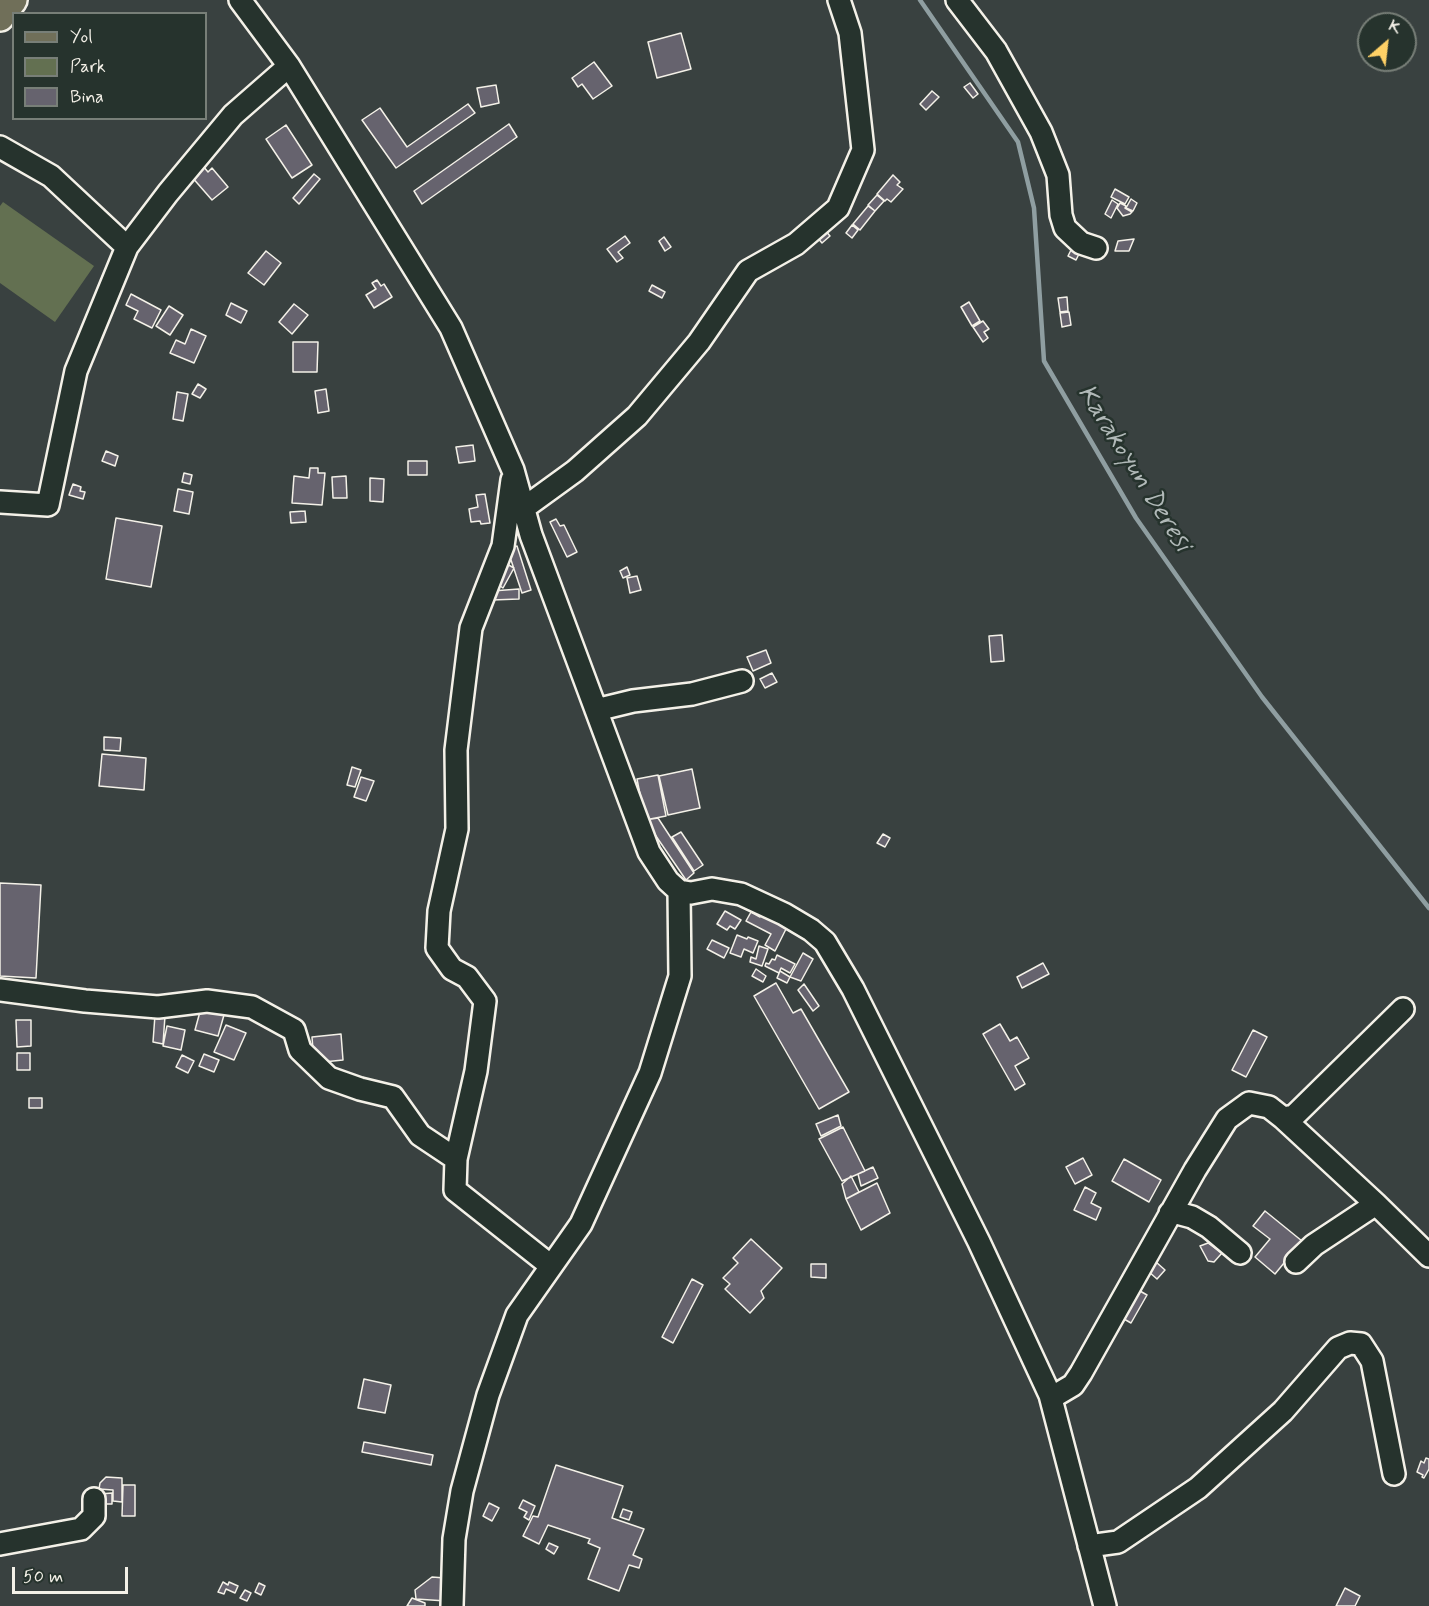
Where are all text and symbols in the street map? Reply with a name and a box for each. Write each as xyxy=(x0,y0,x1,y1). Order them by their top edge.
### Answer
legend xyxy=(12,12,207,120)
north arrow xyxy=(1357,12,1417,72)
text: K xyxy=(1385,16,1405,39)
text: Yol xyxy=(70,25,93,49)
text: Park xyxy=(70,55,106,79)
text: Bina xyxy=(70,85,104,109)
water label: Karakoyun Deresi xyxy=(1069,380,1197,558)
scale bar xyxy=(15,1555,130,1593)
text: 50 m xyxy=(23,1565,63,1589)

